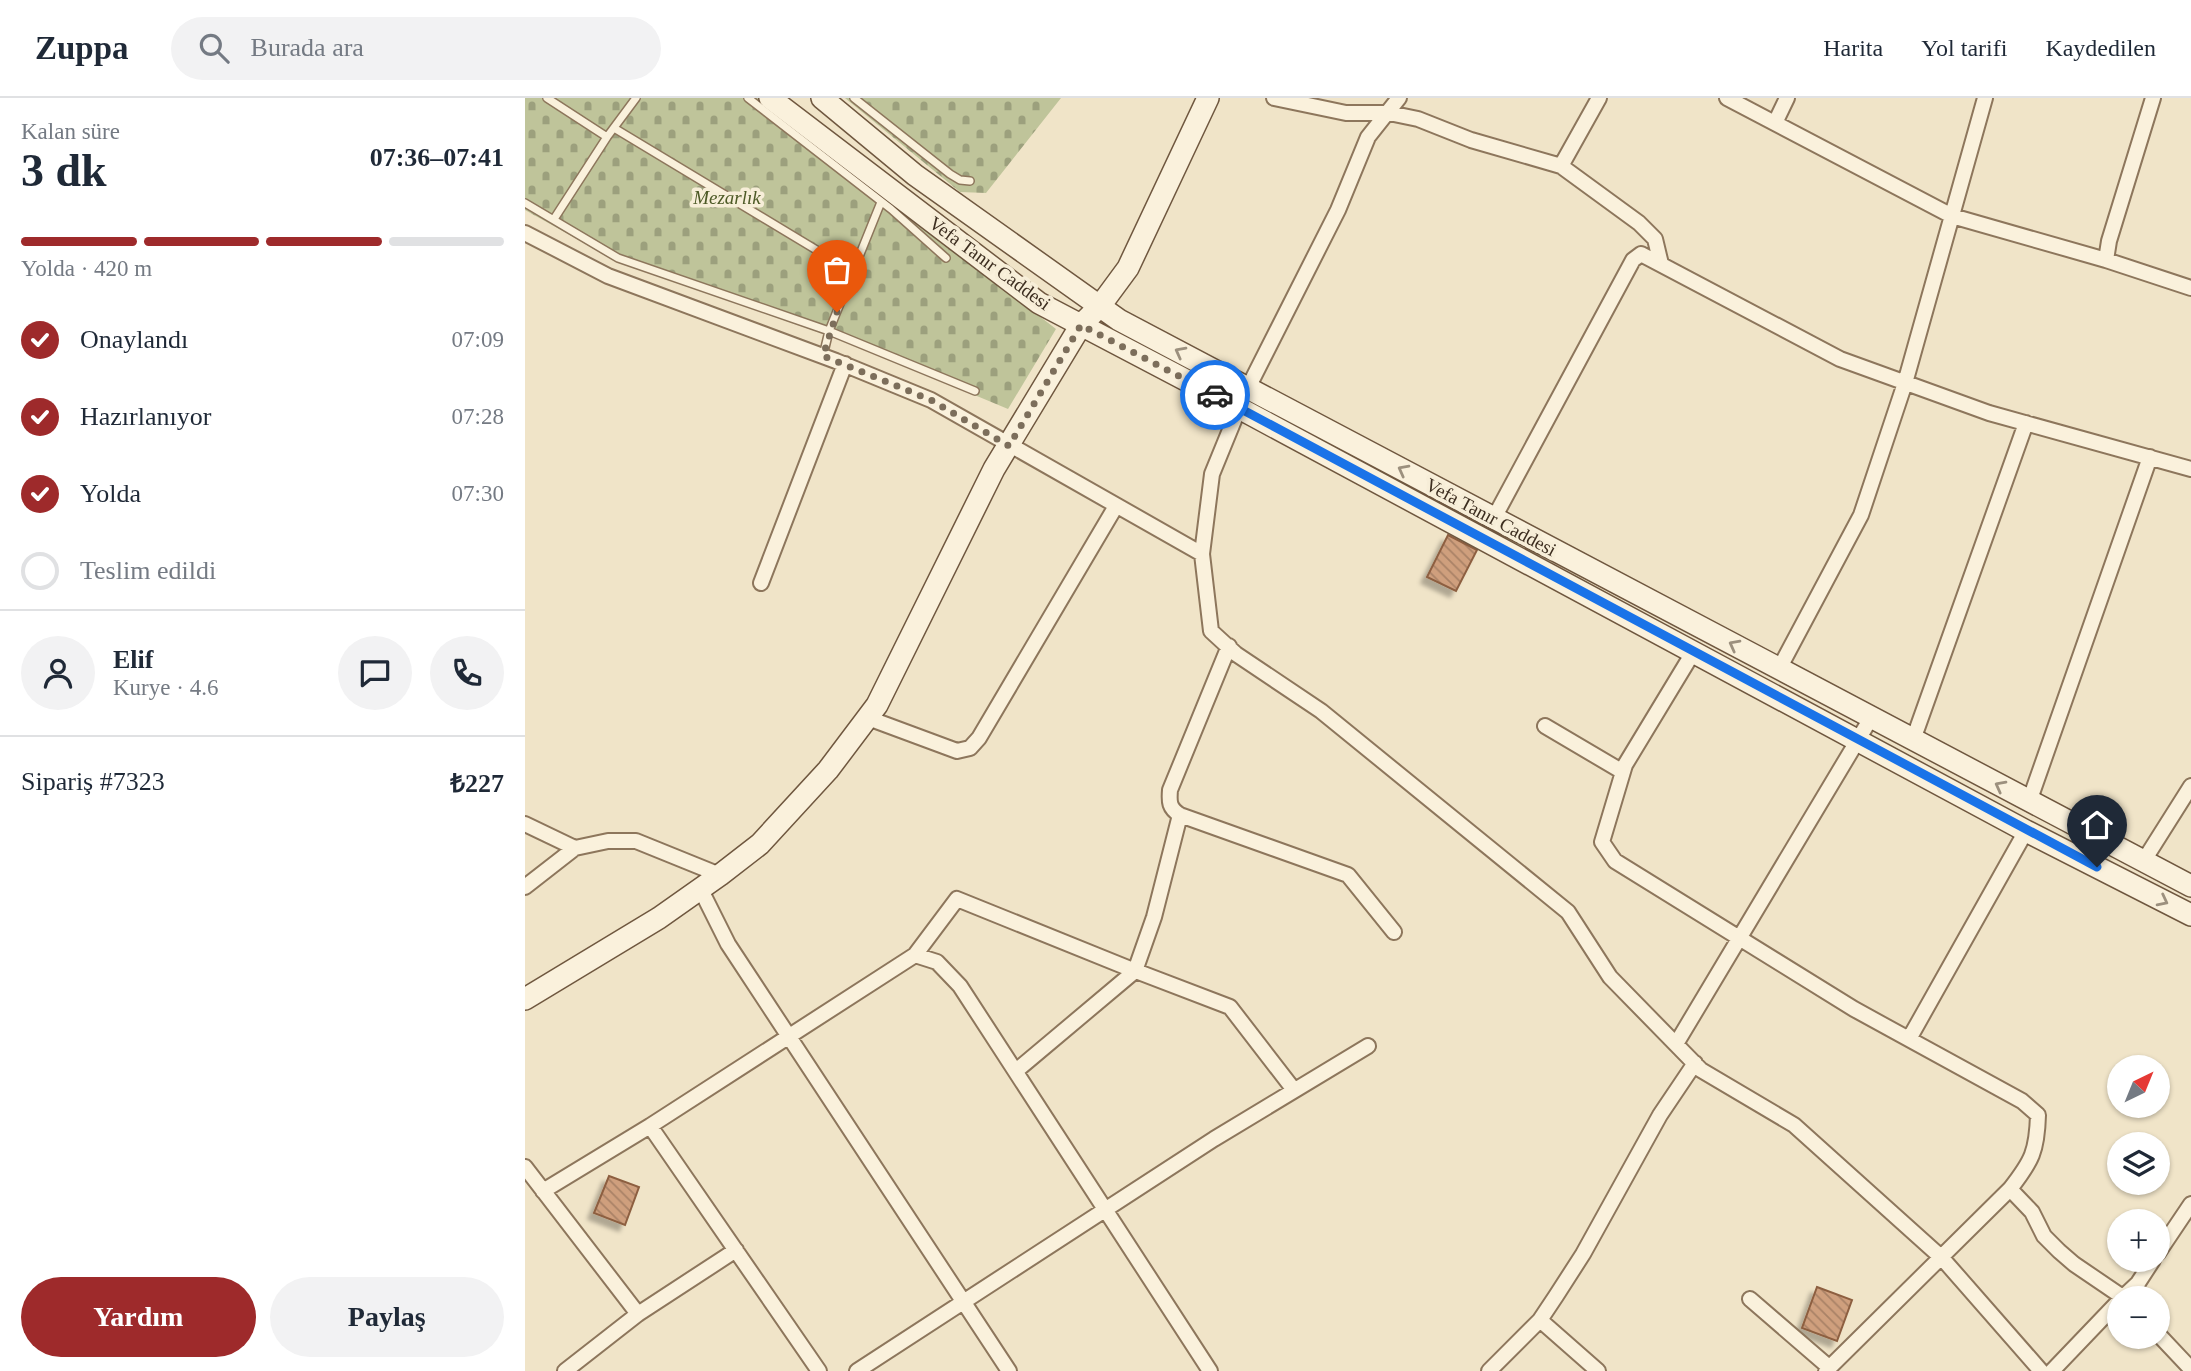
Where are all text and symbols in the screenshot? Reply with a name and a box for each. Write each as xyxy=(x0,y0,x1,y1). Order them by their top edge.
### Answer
search box xyxy=(171,17,661,80)
icon: search xyxy=(195,29,233,67)
text: Zuppa xyxy=(35,30,129,66)
text: Burada ara xyxy=(251,33,364,62)
text: Harita xyxy=(1823,35,1883,61)
text: Yol tarifi xyxy=(1921,35,2007,61)
text: Kaydedilen xyxy=(2045,35,2156,61)
text: Kalan süre xyxy=(21,119,120,144)
text: 07:36–07:41 xyxy=(370,143,504,172)
text: 3 dk xyxy=(21,145,107,196)
park label: Mezarlık xyxy=(692,187,761,208)
street label: Vefa Tanır Caddesi xyxy=(925,212,1055,314)
pin xyxy=(807,240,867,312)
icon: bag xyxy=(818,251,856,289)
text: Yolda · 420 m xyxy=(21,256,152,281)
icon: check xyxy=(21,321,59,359)
text: Onaylandı xyxy=(80,325,188,354)
text: 07:09 xyxy=(452,327,504,352)
one-way arrow xyxy=(1175,347,1188,360)
courier xyxy=(1180,360,1250,430)
icon: car xyxy=(1196,376,1234,414)
icon: check xyxy=(21,398,59,436)
text: Hazırlanıyor xyxy=(80,402,211,431)
text: 07:28 xyxy=(452,404,504,429)
one-way arrow xyxy=(1398,465,1410,478)
street label: Vefa Tanır Caddesi xyxy=(1422,474,1560,560)
icon: check xyxy=(21,475,59,513)
text: Yolda xyxy=(80,479,141,508)
text: 07:30 xyxy=(452,481,504,506)
text: Teslim edildi xyxy=(80,556,216,585)
button: person xyxy=(21,636,95,710)
button: chat xyxy=(338,636,412,710)
button: phone xyxy=(430,636,504,710)
one-way arrow xyxy=(1729,640,1741,654)
text: Elif xyxy=(113,645,153,674)
text: Kurye · 4.6 xyxy=(113,675,218,700)
text: Sipariş #7323 xyxy=(21,767,165,796)
text: ₺227 xyxy=(450,769,504,798)
one-way arrow xyxy=(1995,781,2007,795)
pin xyxy=(2067,795,2127,867)
icon: home xyxy=(2078,806,2116,844)
one-way arrow xyxy=(2156,893,2168,906)
north arrow xyxy=(2107,1055,2170,1118)
map controls xyxy=(2107,1055,2170,1349)
button: layers xyxy=(2107,1132,2170,1195)
button: + xyxy=(2107,1209,2170,1272)
button: Yardım xyxy=(21,1277,256,1357)
button: Paylaş xyxy=(270,1277,504,1357)
button: − xyxy=(2107,1286,2170,1349)

